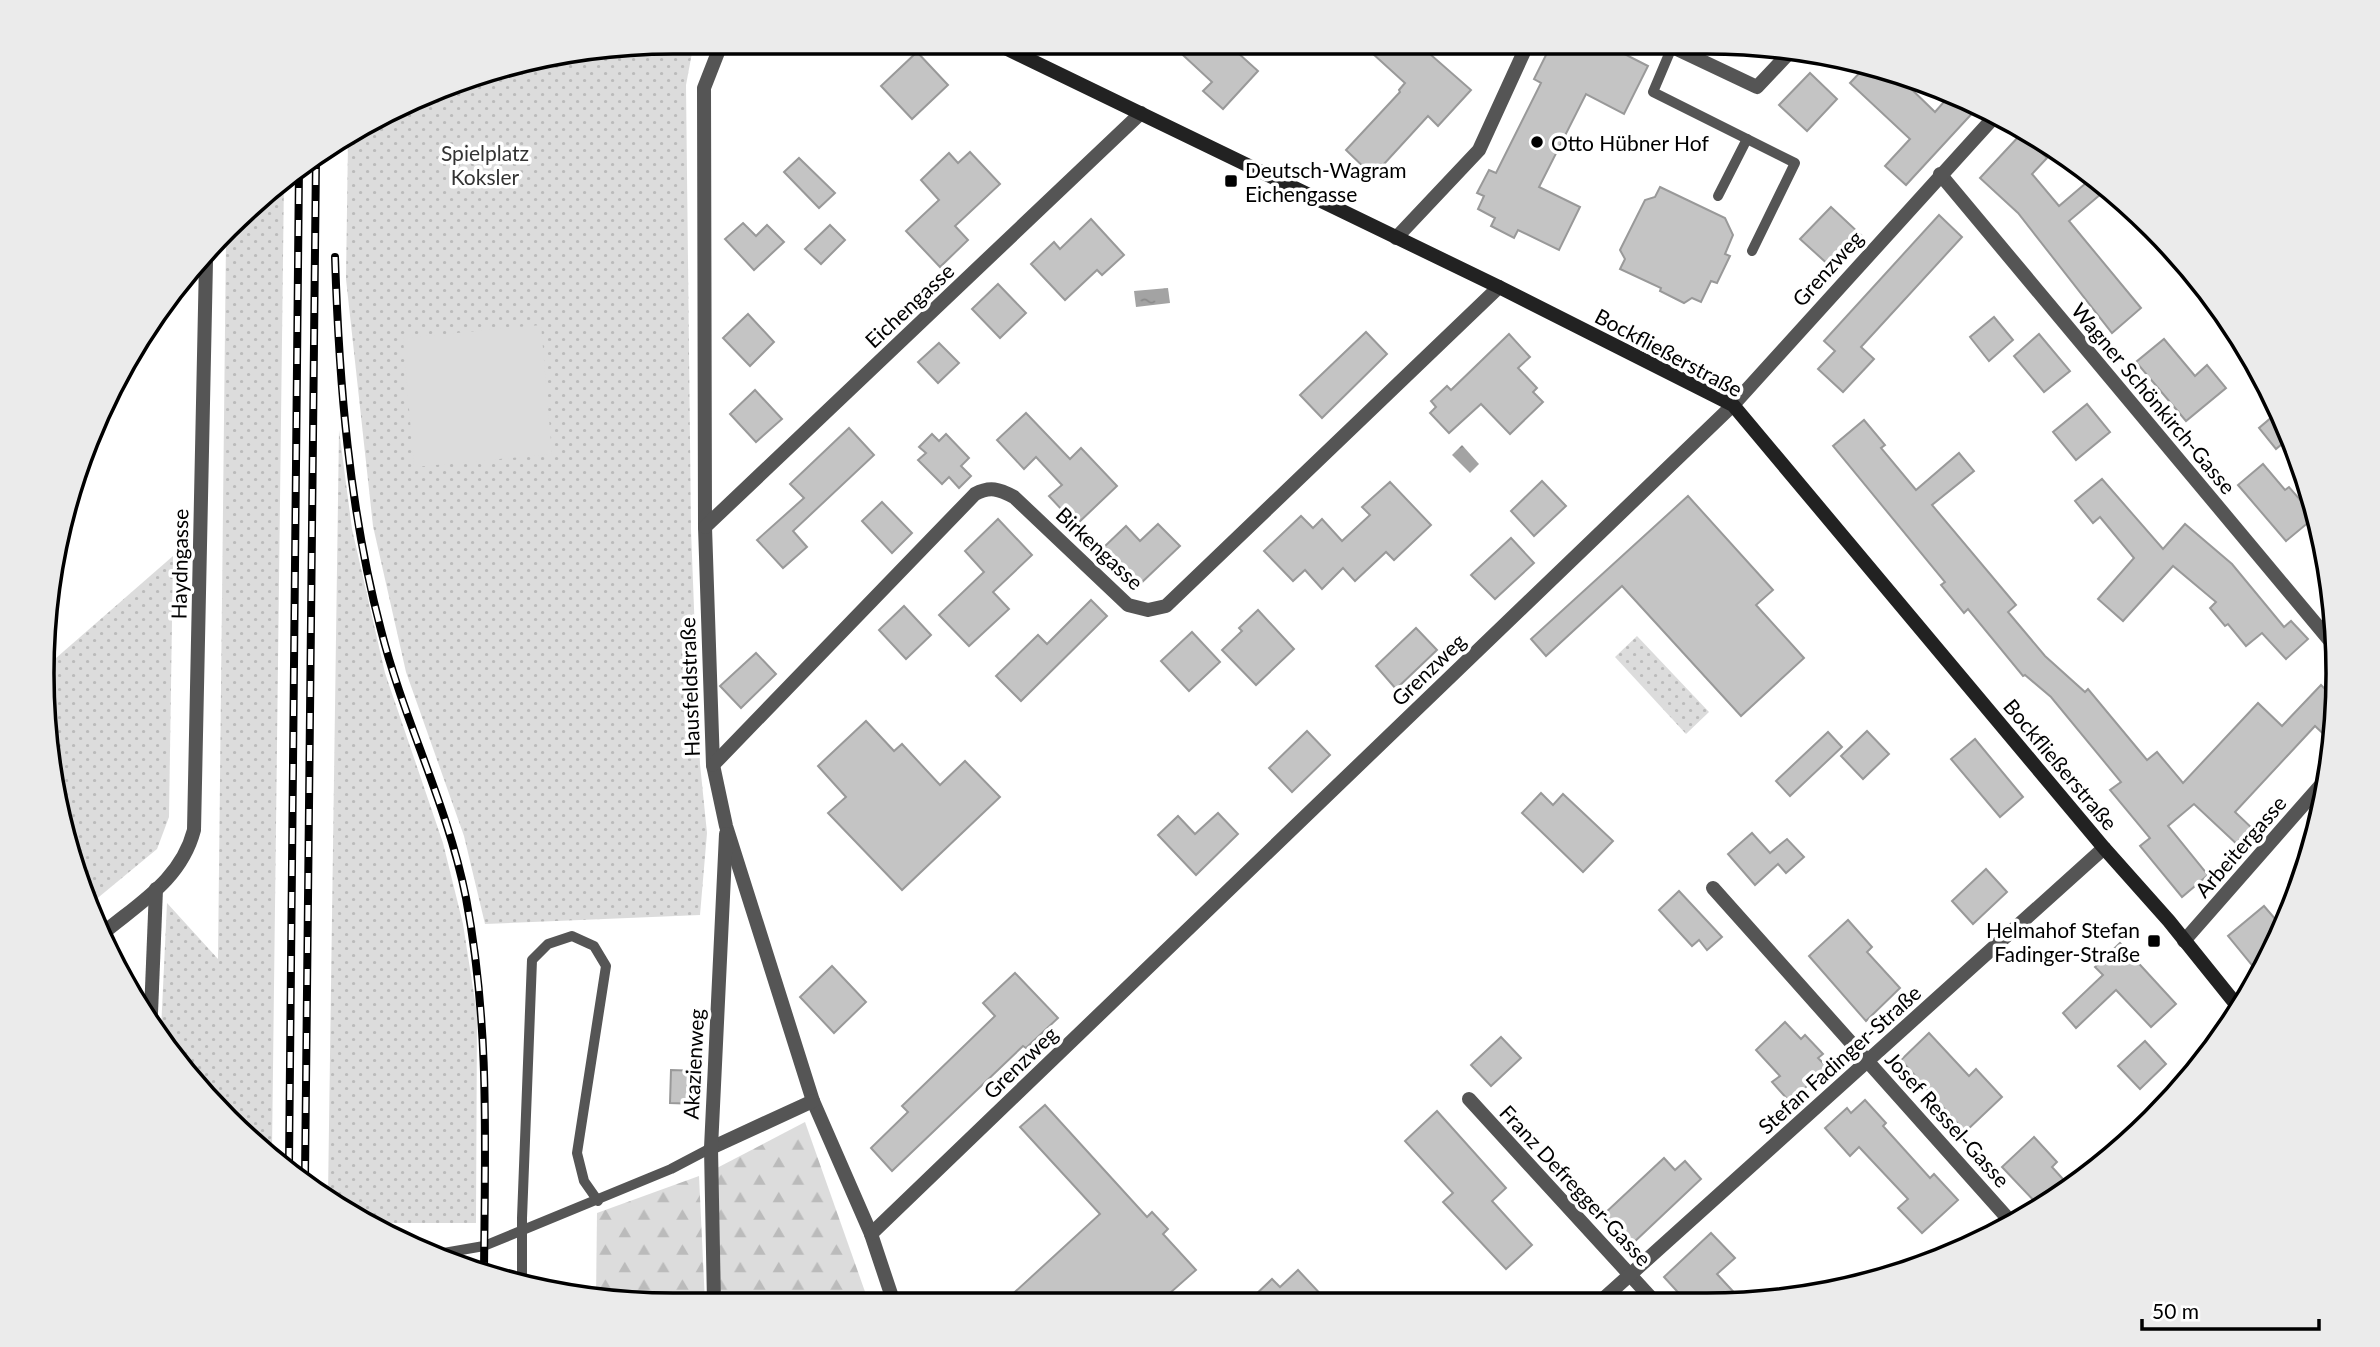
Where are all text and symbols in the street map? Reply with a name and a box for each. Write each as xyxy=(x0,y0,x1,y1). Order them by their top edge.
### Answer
place label: Otto Hübner Hof xyxy=(1551,130,1709,155)
marker: Otto Hübner Hof xyxy=(1529,134,1545,150)
park label: Spielplatz Koksler xyxy=(441,140,529,189)
place label: Deutsch-Wagram Eichengasse xyxy=(1245,157,1407,206)
marker: Deutsch-Wagram Eichengasse xyxy=(1223,173,1239,189)
street label: Grenzweg xyxy=(1787,225,1867,311)
street label: Eichengasse xyxy=(859,258,959,352)
street label: Wagner Schönkirch-Gasse xyxy=(2067,297,2241,499)
street label: Bockfließerstraße xyxy=(1591,303,1747,401)
street label: Birkengasse xyxy=(1051,502,1149,594)
street label: Haydngasse xyxy=(166,509,192,619)
street label: Hausfeldstraße xyxy=(674,617,704,757)
street label: Grenzweg xyxy=(1386,628,1470,710)
street label: Bockfließerstraße xyxy=(1999,693,2123,835)
street label: Arbeitergasse xyxy=(2189,790,2291,902)
place label: Helmahof Stefan Fadinger-Straße xyxy=(1986,917,2140,966)
marker: Helmahof Stefan Fadinger-Straße xyxy=(2146,933,2162,949)
street label: Stefan Fadinger-Straße xyxy=(1753,979,1925,1139)
street label: Akazienweg xyxy=(678,1008,708,1120)
street label: Grenzweg xyxy=(978,1021,1062,1103)
street label: Josef Ressel-Gasse xyxy=(1881,1046,2015,1192)
street label: Franz Defregger-Gasse xyxy=(1495,1099,1657,1271)
scale bar xyxy=(2142,1288,2319,1332)
text: 50 m xyxy=(2152,1298,2199,1323)

